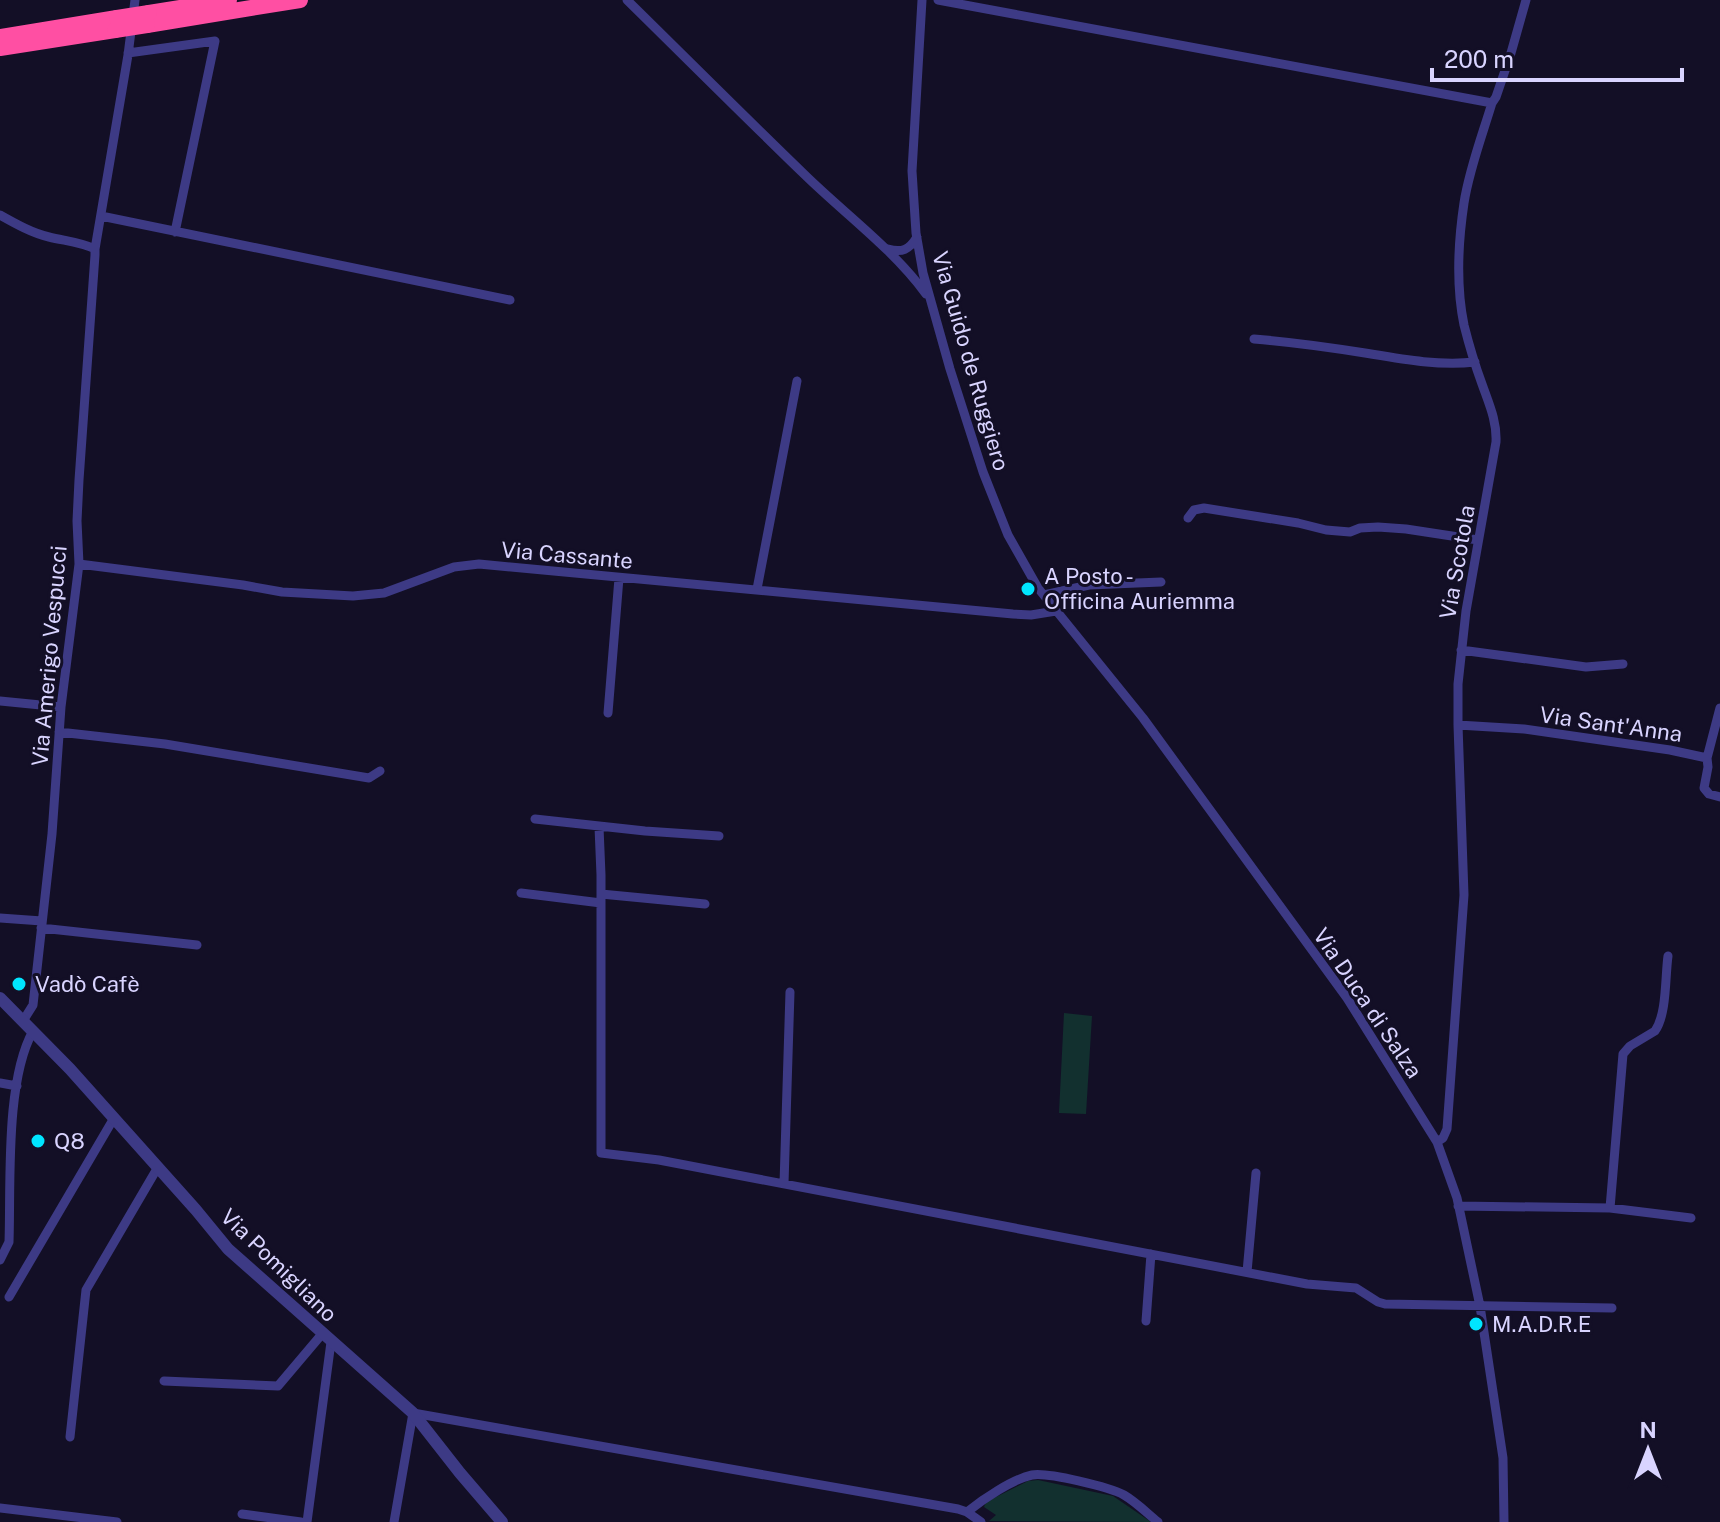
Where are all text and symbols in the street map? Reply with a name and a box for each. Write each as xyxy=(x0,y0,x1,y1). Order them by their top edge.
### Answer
scale bar xyxy=(1432,32,1682,82)
text: 200 m xyxy=(1444,45,1514,73)
street label: Via Guido de Ruggiero xyxy=(927,248,1015,474)
street label: Via Scotola xyxy=(1434,503,1480,621)
street label: Via Cassante xyxy=(500,536,634,574)
street label: Via Amerigo Vespucci xyxy=(26,544,72,768)
place label: A Posto - Officina Auriemma xyxy=(1044,563,1235,614)
marker: A Posto - Officina Auriemma xyxy=(1019,580,1037,598)
street label: Via Sant'Anna xyxy=(1538,701,1684,747)
street label: Via Duca di Salza xyxy=(1308,923,1428,1083)
place label: Vadò Cafè xyxy=(35,971,140,997)
marker: Vadò Cafè xyxy=(10,975,28,993)
place label: Q8 xyxy=(54,1128,85,1154)
marker: Q8 xyxy=(29,1132,47,1150)
street label: Via Pomigliano xyxy=(215,1203,343,1327)
place label: M.A.D.R.E xyxy=(1492,1311,1591,1337)
marker: M.A.D.R.E xyxy=(1467,1315,1485,1333)
north arrow xyxy=(1608,1410,1688,1490)
text: N xyxy=(1639,1417,1657,1443)

